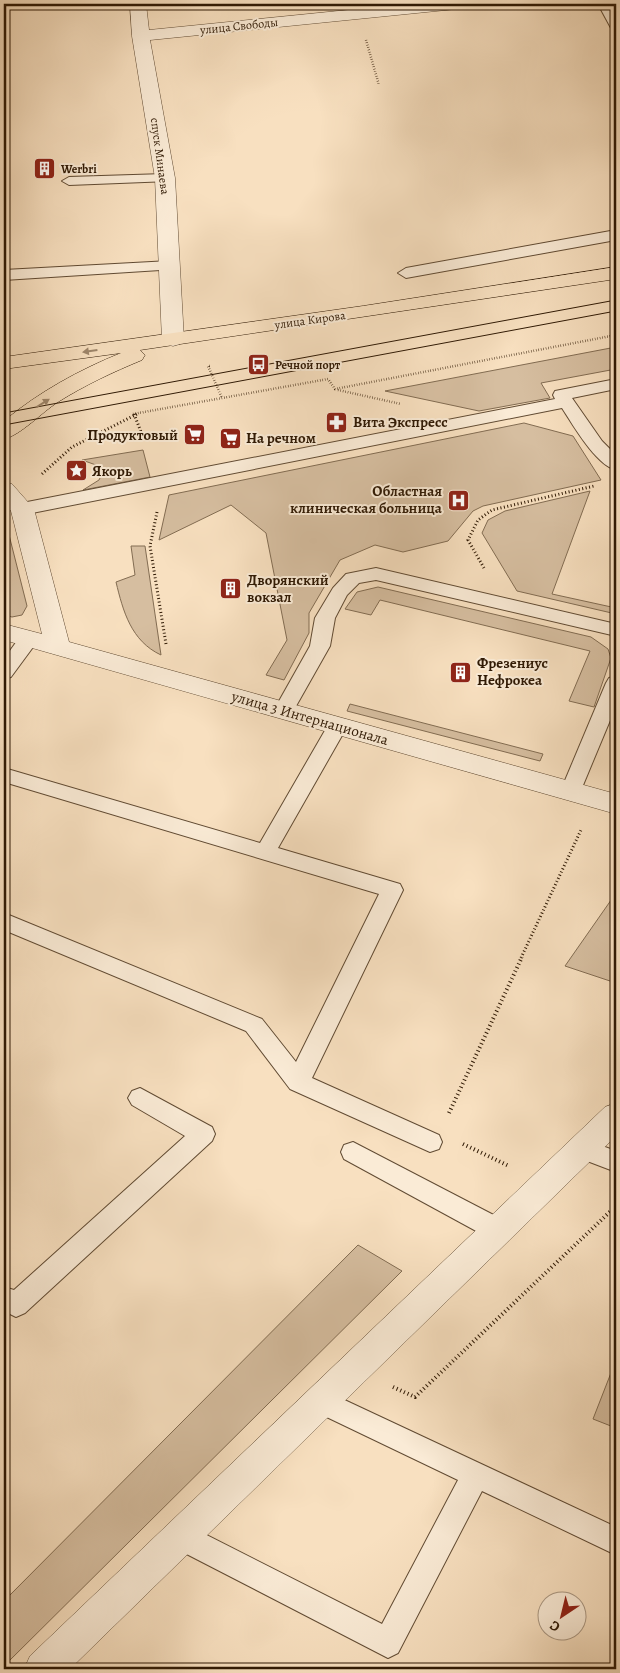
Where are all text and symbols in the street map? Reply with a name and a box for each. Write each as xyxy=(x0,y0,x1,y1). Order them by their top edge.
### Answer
street label: улица Свободы xyxy=(198,14,279,38)
street label: спуск Минаева xyxy=(147,117,173,196)
building icon: Werbri xyxy=(33,157,57,181)
place label: Werbri xyxy=(60,161,97,177)
street label: улица Кирова xyxy=(273,307,347,333)
one-way arrow xyxy=(82,347,98,355)
bus stop icon: Речной порт xyxy=(247,353,271,377)
place label: Речной порт xyxy=(275,357,341,373)
one-way arrow xyxy=(36,398,49,407)
pharmacy icon: Вита Экспресс xyxy=(325,410,349,434)
place label: Вита Экспресс xyxy=(353,412,448,432)
supermarket icon: Продуктовый xyxy=(182,423,206,447)
place label: Продуктовый xyxy=(87,425,178,445)
supermarket icon: На речном xyxy=(218,426,242,450)
place label: На речном xyxy=(246,428,316,448)
place icon: Якорь xyxy=(64,459,88,483)
place label: Якорь xyxy=(92,461,132,481)
place label: Областная клиническая больница xyxy=(290,481,443,518)
hospital icon: Областная клиническая больница xyxy=(446,488,470,512)
place label: Дворянский вокзал xyxy=(247,570,329,607)
building icon: Дворянский вокзал xyxy=(219,577,243,601)
place label: Фрезениус Нефрокеа xyxy=(477,653,548,690)
building icon: Фрезениус Нефрокеа xyxy=(449,660,473,684)
street label: улица 3 Интернационала xyxy=(228,686,391,750)
north arrow xyxy=(538,1590,588,1640)
text: С xyxy=(546,1616,564,1636)

